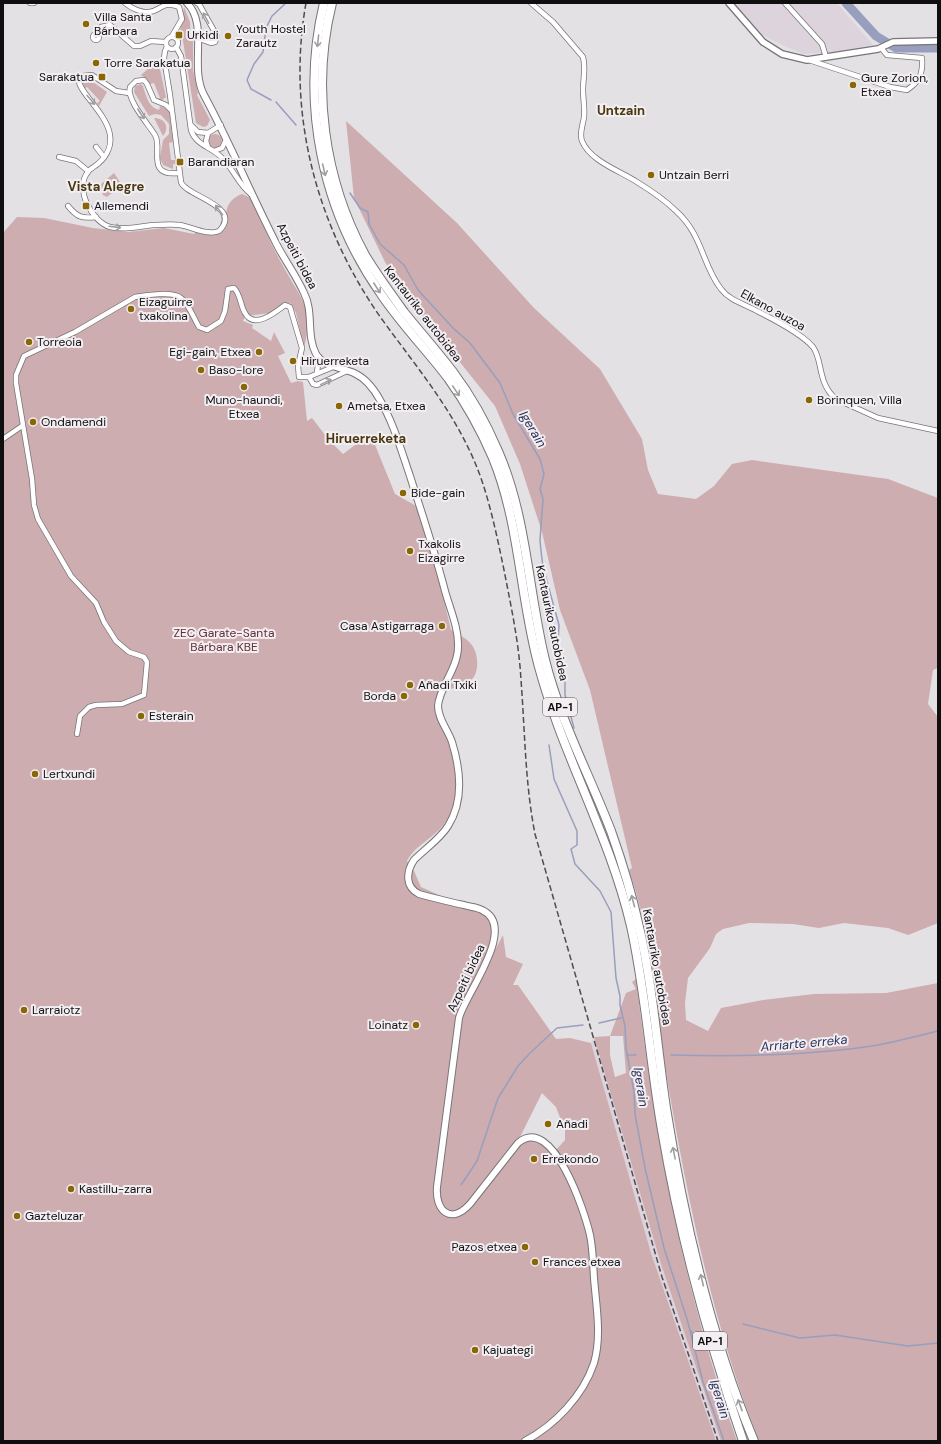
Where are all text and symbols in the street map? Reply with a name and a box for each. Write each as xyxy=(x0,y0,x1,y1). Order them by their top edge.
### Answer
place label: Villa Santa Bárbara xyxy=(94,9,152,39)
one-way arrow xyxy=(202,12,209,24)
marker: Villa Santa Bárbara xyxy=(81,19,91,29)
place label: Youth Hostel Zarautz xyxy=(236,21,306,51)
place label: Urkidi xyxy=(187,27,219,43)
marker: Urkidi xyxy=(174,30,184,40)
marker: Youth Hostel Zarautz xyxy=(223,31,233,41)
one-way arrow xyxy=(314,34,321,47)
place label: Torre Sarakatua xyxy=(104,55,190,71)
marker: Torre Sarakatua xyxy=(91,58,101,68)
place label: Sarakatua xyxy=(39,69,94,85)
place label: Gure Zorion, Etxea xyxy=(861,70,928,100)
marker: Sarakatua xyxy=(97,72,107,82)
marker: Gure Zorion, Etxea xyxy=(848,80,858,90)
one-way arrow xyxy=(86,95,95,105)
district label: Untzain xyxy=(597,102,645,119)
one-way arrow xyxy=(137,108,145,119)
place label: Barandiaran xyxy=(188,154,255,170)
marker: Barandiaran xyxy=(175,157,185,167)
one-way arrow xyxy=(321,164,329,177)
place label: Untzain Berri xyxy=(659,167,729,183)
marker: Untzain Berri xyxy=(646,170,656,180)
district label: Vista Alegre xyxy=(68,178,145,195)
place label: Allemendi xyxy=(94,198,149,214)
marker: Allemendi xyxy=(81,201,91,211)
one-way arrow xyxy=(215,204,223,215)
street label: Azpeiti bidea xyxy=(273,220,321,292)
one-way arrow xyxy=(108,223,121,231)
street label: Kantauriko autobidea xyxy=(380,263,466,365)
one-way arrow xyxy=(373,282,381,293)
street label: Elkano auzoa xyxy=(738,286,808,334)
place label: Eizaguirre txakolina xyxy=(139,294,193,324)
marker: Eizaguirre txakolina xyxy=(126,304,136,314)
place label: Torreoia xyxy=(37,334,82,350)
marker: Torreoia xyxy=(24,337,34,347)
place label: Egi-gain, Etxea xyxy=(169,344,251,360)
marker: Egi-gain, Etxea xyxy=(254,347,264,357)
place label: Hiruerreketa xyxy=(301,353,369,369)
marker: Hiruerreketa xyxy=(288,356,298,366)
place label: Baso-lore xyxy=(209,362,263,378)
marker: Baso-lore xyxy=(196,365,206,375)
one-way arrow xyxy=(320,377,332,385)
marker: Muno-haundi, Etxea xyxy=(239,382,249,392)
one-way arrow xyxy=(452,385,460,396)
place label: Muno-haundi, Etxea xyxy=(205,392,283,422)
place label: Borinquen, Villa xyxy=(817,392,902,408)
marker: Borinquen, Villa xyxy=(804,395,814,405)
place label: Ametsa, Etxea xyxy=(347,398,425,414)
marker: Ametsa, Etxea xyxy=(334,401,344,411)
water label: Igerain xyxy=(515,407,551,451)
place label: Ondamendi xyxy=(41,414,106,430)
marker: Ondamendi xyxy=(28,417,38,427)
district label: Hiruerreketa xyxy=(326,430,406,447)
place label: Bide-gain xyxy=(411,485,465,501)
marker: Bide-gain xyxy=(398,488,408,498)
place label: Txakolis Eizagirre xyxy=(418,536,465,566)
marker: Txakolis Eizagirre xyxy=(405,546,415,556)
street label: Kantauriko autobidea xyxy=(532,564,572,682)
place label: Casa Astigarraga xyxy=(340,618,434,634)
marker: Casa Astigarraga xyxy=(437,621,447,631)
park label: ZEC Garate-Santa Bárbara KBE xyxy=(174,625,274,655)
place label: Añadi Txiki xyxy=(418,677,477,693)
marker: Añadi Txiki xyxy=(405,680,415,690)
place label: Borda xyxy=(363,688,396,704)
marker: Borda xyxy=(399,691,409,701)
road number: AP-1 xyxy=(543,698,577,716)
place label: Esterain xyxy=(149,708,194,724)
marker: Esterain xyxy=(136,711,146,721)
place label: Lertxundi xyxy=(43,766,95,782)
marker: Lertxundi xyxy=(30,769,40,779)
one-way arrow xyxy=(629,895,636,908)
street label: Kantauriko autobidea xyxy=(639,908,675,1026)
street label: Azpeiti bidea xyxy=(443,942,489,1014)
place label: Larraiotz xyxy=(32,1002,80,1018)
marker: Larraiotz xyxy=(19,1005,29,1015)
place label: Loinatz xyxy=(368,1017,408,1033)
marker: Loinatz xyxy=(411,1020,421,1030)
water label: Arriarte erreka xyxy=(759,1031,848,1055)
water label: Igerain xyxy=(629,1066,653,1108)
place label: Añadi xyxy=(556,1116,588,1132)
marker: Añadi xyxy=(543,1119,553,1129)
one-way arrow xyxy=(670,1147,678,1160)
place label: Errekondo xyxy=(542,1151,599,1167)
marker: Errekondo xyxy=(529,1154,539,1164)
place label: Kastillu-zarra xyxy=(79,1181,152,1197)
marker: Kastillu-zarra xyxy=(66,1184,76,1194)
place label: Gazteluzar xyxy=(25,1208,84,1224)
marker: Gazteluzar xyxy=(12,1211,22,1221)
place label: Pazos etxea xyxy=(452,1239,517,1255)
marker: Pazos etxea xyxy=(520,1242,530,1252)
place label: Frances etxea xyxy=(543,1254,621,1270)
marker: Frances etxea xyxy=(530,1257,540,1267)
one-way arrow xyxy=(698,1274,705,1287)
road number: AP-1 xyxy=(693,1332,727,1350)
place label: Kajuategi xyxy=(483,1342,533,1358)
marker: Kajuategi xyxy=(470,1345,480,1355)
water label: Igerain xyxy=(706,1377,734,1421)
one-way arrow xyxy=(735,1399,743,1411)

